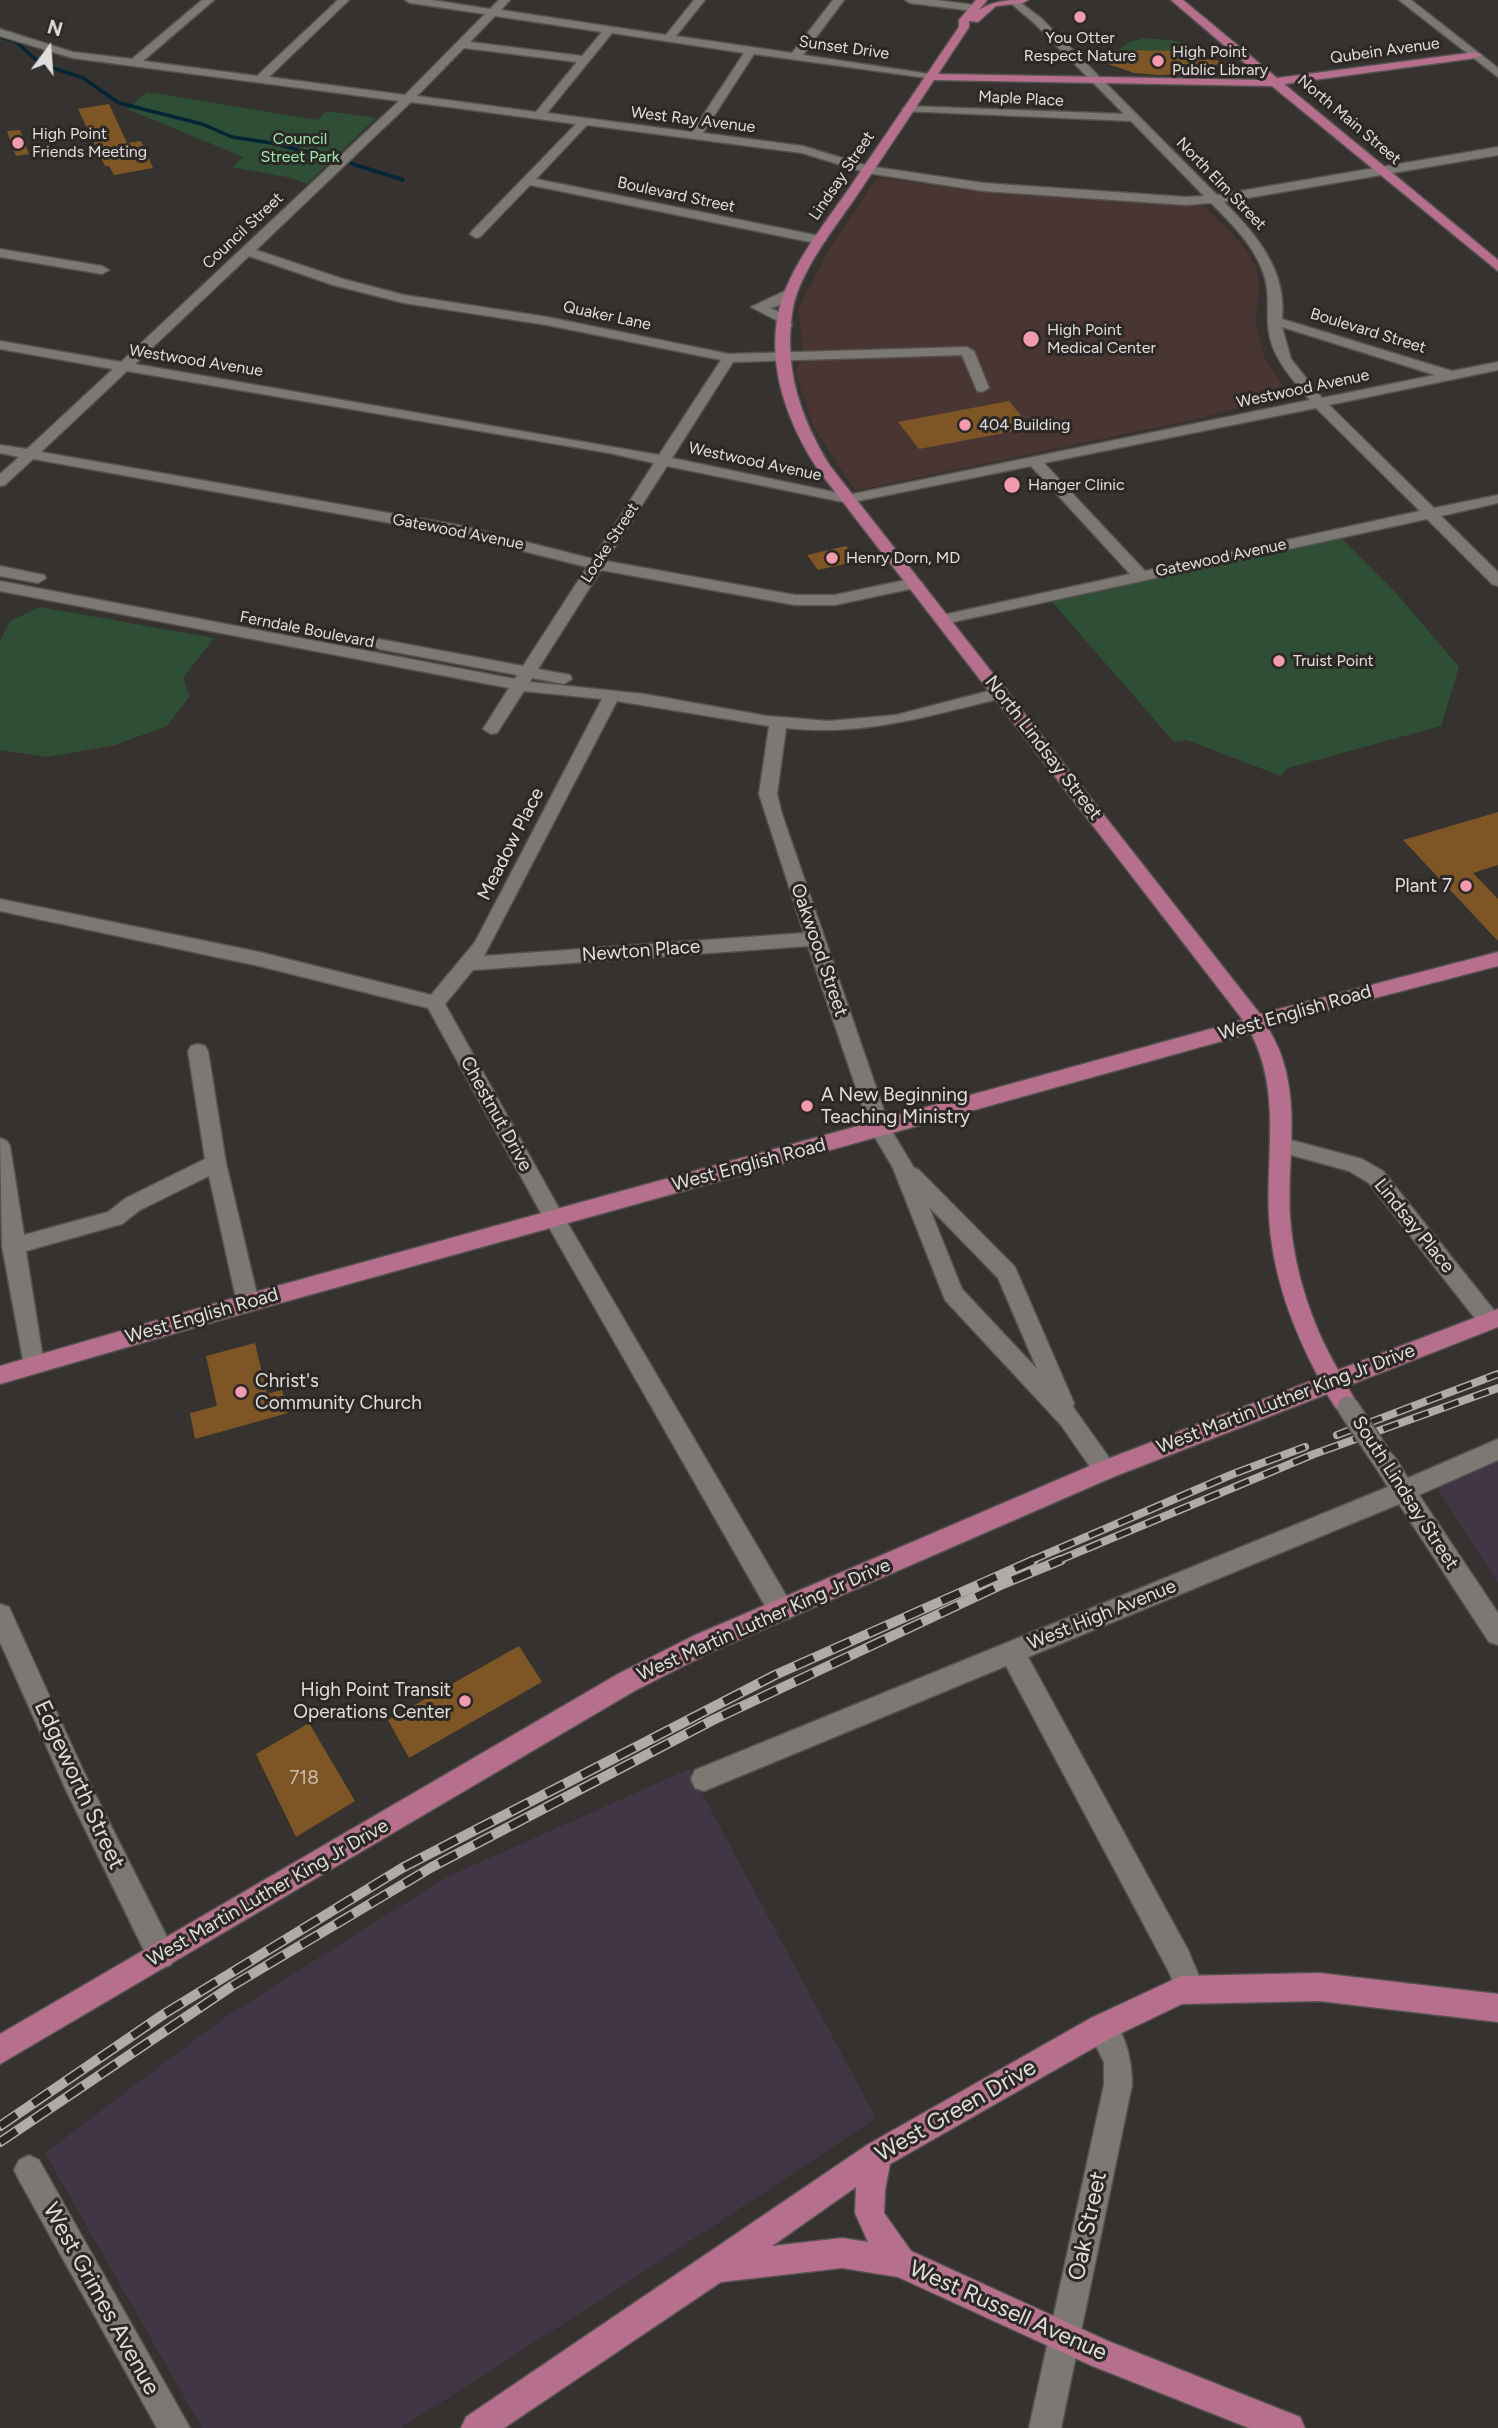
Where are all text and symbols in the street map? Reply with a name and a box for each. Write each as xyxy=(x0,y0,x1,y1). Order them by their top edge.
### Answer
marker: You Otter Respect Nature xyxy=(1072,9,1088,25)
north arrow xyxy=(14,14,84,84)
text: N xyxy=(45,15,65,41)
place label: You Otter Respect Nature xyxy=(1024,28,1136,66)
street label: Sunset Drive xyxy=(798,32,890,64)
street label: Qubein Avenue xyxy=(1329,34,1441,68)
place label: High Point Public Library xyxy=(1172,42,1268,80)
marker: High Point Public Library xyxy=(1150,53,1166,69)
street label: North Main Street xyxy=(1293,71,1405,169)
street label: Maple Place xyxy=(978,87,1064,111)
street label: West Ray Avenue xyxy=(630,103,756,137)
place label: High Point Friends Meeting xyxy=(32,124,147,162)
street label: Lindsay Street xyxy=(805,128,879,224)
park label: Council Street Park xyxy=(260,129,340,167)
street label: North Elm Street xyxy=(1172,134,1270,234)
marker: High Point Friends Meeting xyxy=(10,135,26,151)
street label: Boulevard Street xyxy=(615,173,737,217)
street label: Council Street xyxy=(199,189,287,273)
street label: Quaker Lane xyxy=(561,297,653,335)
street label: Boulevard Street xyxy=(1308,304,1428,358)
place label: High Point Medical Center xyxy=(1047,320,1156,358)
marker: High Point Medical Center xyxy=(1021,329,1041,349)
street label: Westwood Avenue xyxy=(128,341,264,381)
street label: Westwood Avenue xyxy=(1235,366,1371,412)
place label: 404 Building xyxy=(979,415,1070,435)
marker: 404 Building xyxy=(957,417,973,433)
street label: Westwood Avenue xyxy=(687,439,823,485)
marker: Hanger Clinic xyxy=(1002,475,1022,495)
place label: Hanger Clinic xyxy=(1028,475,1125,495)
street label: Locke Street xyxy=(577,499,643,587)
street label: Gatewood Avenue xyxy=(391,510,525,554)
street label: Gatewood Avenue xyxy=(1154,535,1288,581)
place label: Henry Dorn, MD xyxy=(846,548,960,568)
marker: Henry Dorn, MD xyxy=(824,550,840,566)
street label: Ferndale Boulevard xyxy=(238,608,376,652)
place label: Truist Point xyxy=(1293,651,1374,671)
marker: Truist Point xyxy=(1271,653,1287,669)
street label: North Lindsay Street xyxy=(980,671,1106,825)
street label: Meadow Place xyxy=(473,784,549,904)
place label: Plant 7 xyxy=(1394,875,1452,897)
marker: Plant 7 xyxy=(1458,878,1474,894)
street label: Oakwood Street xyxy=(786,880,852,1020)
street label: Newton Place xyxy=(581,935,701,967)
street label: West English Road xyxy=(1216,980,1374,1046)
street label: Chestnut Drive xyxy=(455,1053,537,1175)
place label: A New Beginning Teaching Ministry xyxy=(821,1084,970,1128)
marker: A New Beginning Teaching Ministry xyxy=(799,1098,815,1114)
street label: West English Road xyxy=(670,1134,828,1196)
street label: Lindsay Place xyxy=(1369,1174,1459,1278)
street label: West English Road xyxy=(123,1283,281,1349)
street label: West Martin Luther King Jr Drive xyxy=(1154,1339,1418,1459)
place label: Christ's Community Church xyxy=(255,1370,422,1414)
marker: Christ's Community Church xyxy=(233,1384,249,1400)
street label: South Lindsay Street xyxy=(1347,1412,1463,1574)
street label: West Martin Luther King Jr Drive xyxy=(634,1554,894,1686)
street label: West High Avenue xyxy=(1025,1575,1179,1655)
place label: High Point Transit Operations Center xyxy=(293,1679,451,1723)
marker: High Point Transit Operations Center xyxy=(457,1693,473,1709)
street label: Edgeworth Street xyxy=(28,1696,130,1874)
house number: 718 xyxy=(289,1767,319,1789)
street label: West Martin Luther King Jr Drive xyxy=(143,1814,393,1972)
street label: West Green Drive xyxy=(871,2054,1041,2168)
street label: Oak Street xyxy=(1063,2169,1113,2283)
street label: West Grimes Avenue xyxy=(37,2198,165,2400)
street label: West Russell Avenue xyxy=(905,2255,1111,2367)

